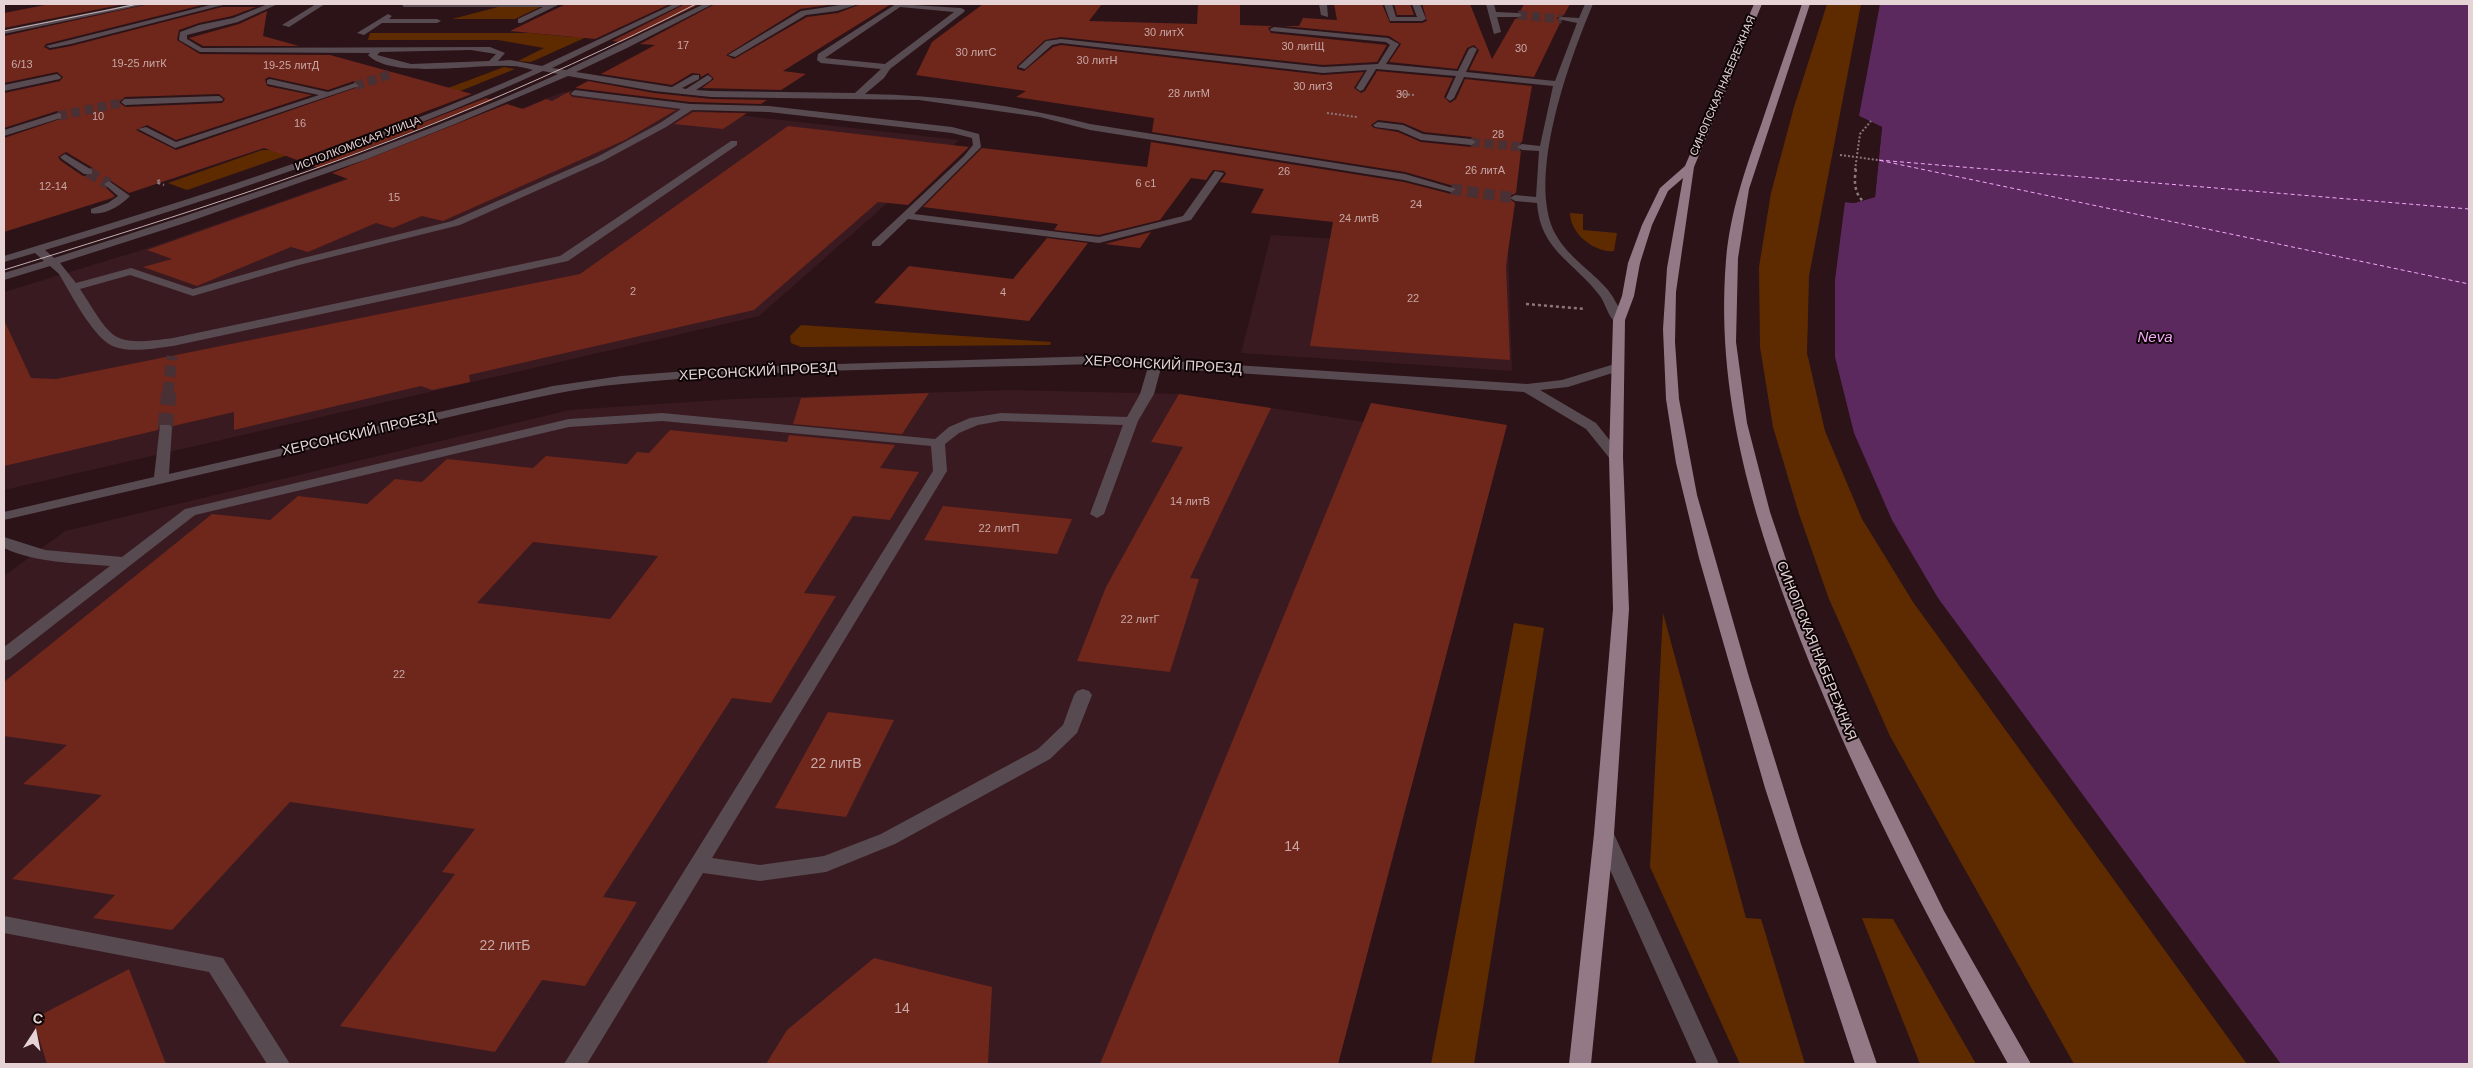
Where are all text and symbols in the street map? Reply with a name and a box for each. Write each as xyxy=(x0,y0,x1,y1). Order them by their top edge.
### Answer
street label: СИНОПСКАЯ НАБЕРЕЖНАЯ xyxy=(1687,14,1759,158)
house number: 30 литХ xyxy=(1144,26,1184,40)
house number: 17 xyxy=(677,39,689,53)
house number: 30 литЩ xyxy=(1281,40,1325,54)
house number: 30 xyxy=(1515,42,1527,56)
house number: 30 литС xyxy=(956,46,996,60)
house number: 30 литН xyxy=(1077,54,1117,68)
house number: 19-25 литК xyxy=(111,57,167,71)
house number: 6/13 xyxy=(11,58,33,72)
house number: 19-25 литД xyxy=(263,59,319,73)
house number: 30 литЗ xyxy=(1293,80,1333,94)
house number: 28 литМ xyxy=(1168,87,1210,101)
house number: 30 xyxy=(1396,88,1408,102)
house number: 10 xyxy=(92,110,104,124)
street label: ИСПОЛКОМСКАЯ УЛИЦА xyxy=(293,114,423,174)
house number: 16 xyxy=(294,117,306,131)
house number: 28 xyxy=(1492,128,1504,142)
house number: 26 литА xyxy=(1465,164,1505,178)
house number: 26 xyxy=(1278,165,1290,179)
house number: 6 с1 xyxy=(1136,177,1156,191)
house number: 12-14 xyxy=(39,180,67,194)
house number: 15 xyxy=(388,191,400,205)
house number: 24 xyxy=(1410,198,1422,212)
house number: 24 литВ xyxy=(1339,212,1379,226)
house number: 2 xyxy=(630,285,636,299)
house number: 4 xyxy=(1000,286,1006,300)
house number: 22 xyxy=(1407,292,1419,306)
water label: Neva xyxy=(2137,329,2173,347)
street label: ХЕРСОНСКИЙ ПРОЕЗД xyxy=(1084,352,1242,378)
street label: ХЕРСОНСКИЙ ПРОЕЗД xyxy=(679,359,837,385)
street label: ХЕРСОНСКИЙ ПРОЕЗД xyxy=(280,408,438,460)
house number: 14 литВ xyxy=(1170,495,1210,509)
house number: 22 литП xyxy=(979,522,1019,536)
street label: СИНОПСКАЯ НАБЕРЕЖНАЯ xyxy=(1772,559,1860,743)
house number: 22 литГ xyxy=(1121,613,1159,627)
house number: 22 xyxy=(393,668,405,682)
house number: 22 литВ xyxy=(810,756,862,772)
house number: 14 xyxy=(1284,839,1300,855)
house number: 22 литБ xyxy=(479,938,531,954)
house number: 14 xyxy=(894,1001,910,1017)
north arrow xyxy=(10,1008,60,1058)
text: С xyxy=(31,1009,44,1027)

